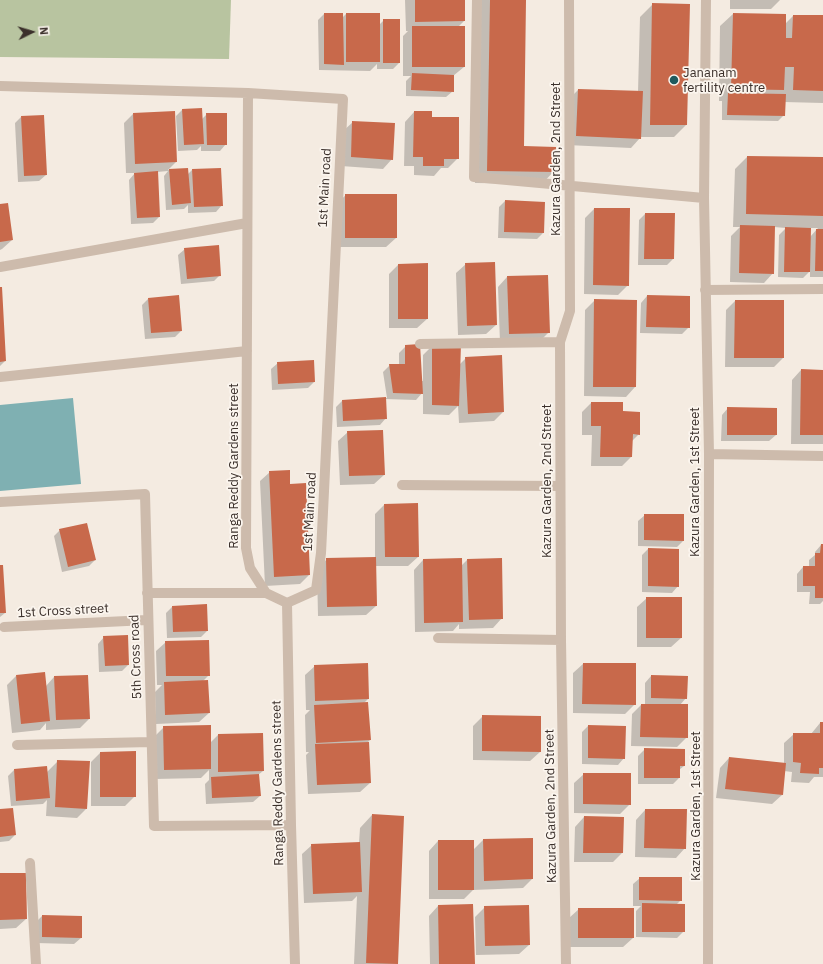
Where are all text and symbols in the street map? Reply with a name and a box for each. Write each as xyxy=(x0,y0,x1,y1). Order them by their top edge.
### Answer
north arrow xyxy=(12,12,52,52)
text: N xyxy=(37,26,51,36)
place label: Jananam fertility centre xyxy=(683,65,765,96)
marker: Jananam fertility centre xyxy=(668,74,680,86)
street label: Kazura Garden, 2nd Street xyxy=(548,82,564,236)
street label: 1st Main road xyxy=(315,148,335,228)
street label: Ranga Reddy Gardens street xyxy=(226,383,242,549)
street label: Kazura Garden, 2nd Street xyxy=(539,404,555,558)
street label: Kazura Garden, 1st Street xyxy=(687,407,703,557)
street label: 1st Main road xyxy=(300,472,320,552)
street label: 1st Cross street xyxy=(17,601,109,621)
street label: 5th Cross road xyxy=(127,614,145,700)
street label: Ranga Reddy Gardens street xyxy=(269,700,287,866)
street label: Kazura Garden, 2nd Street xyxy=(542,729,560,883)
street label: Kazura Garden, 1st Street xyxy=(688,731,704,881)

